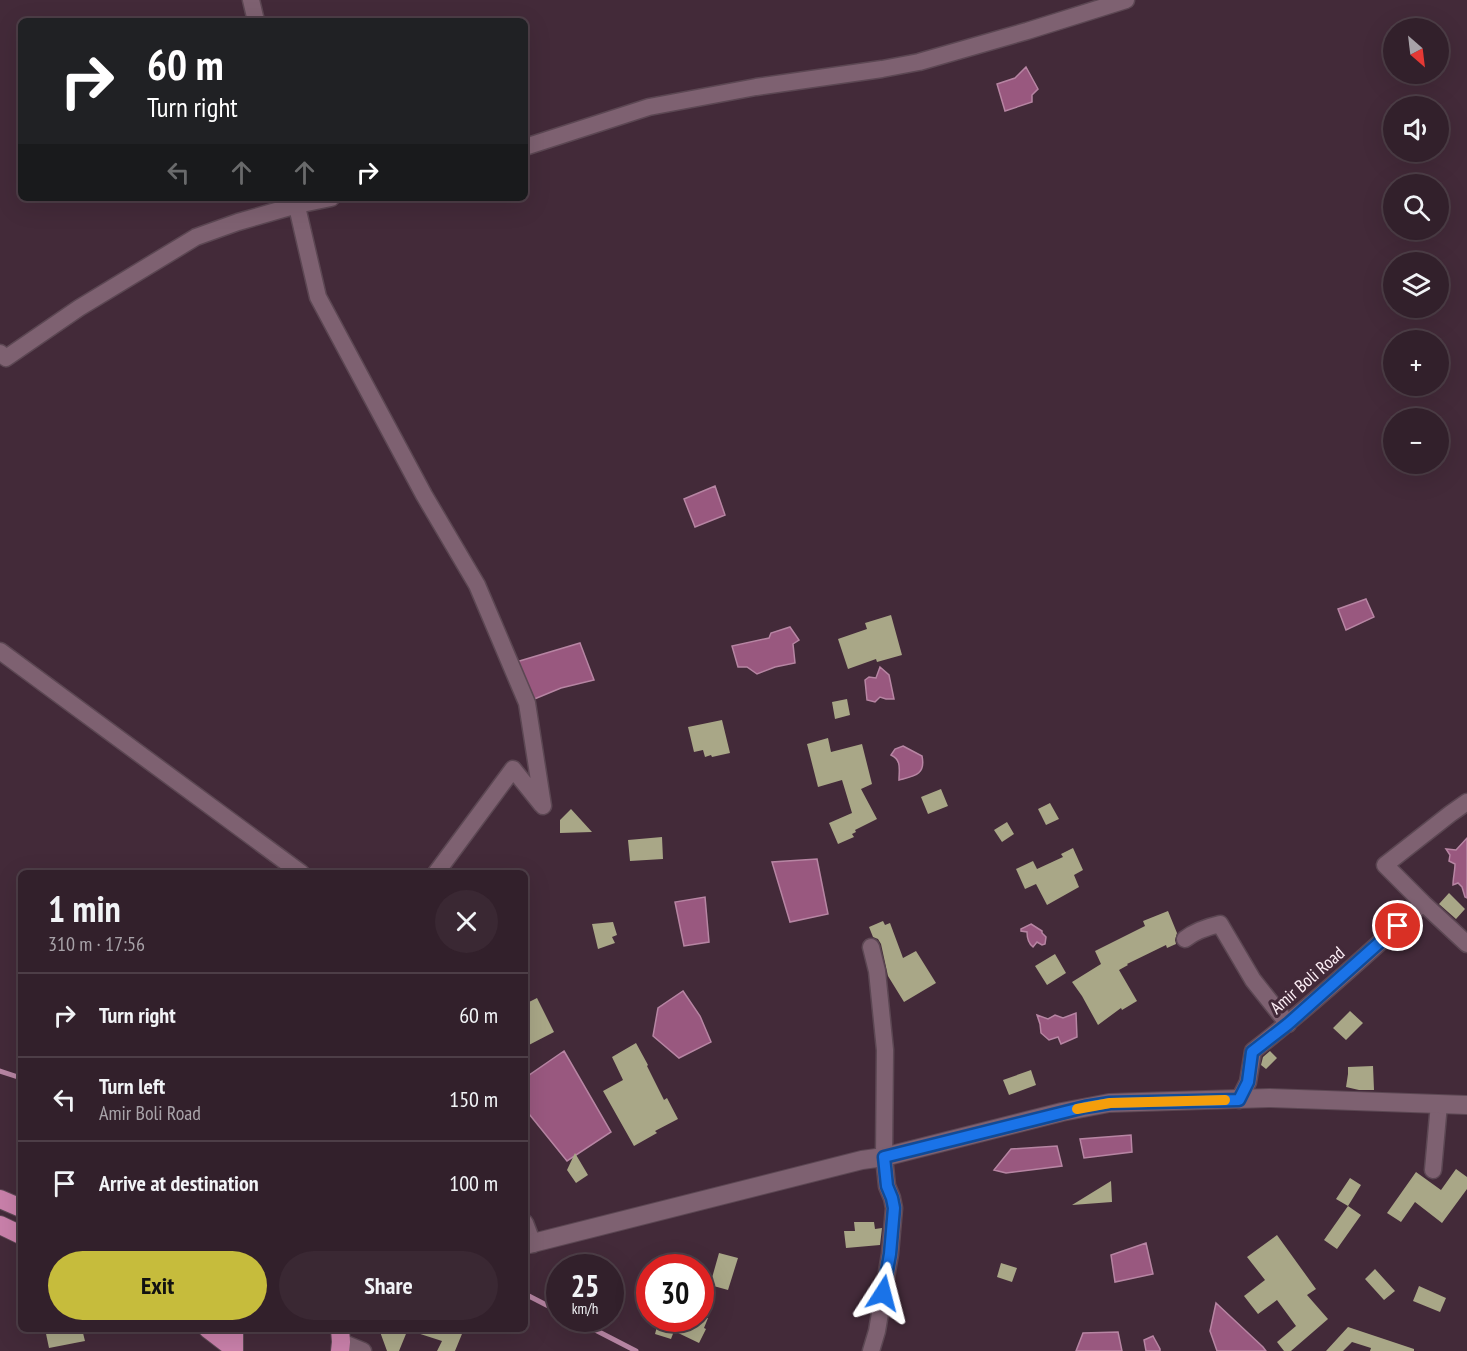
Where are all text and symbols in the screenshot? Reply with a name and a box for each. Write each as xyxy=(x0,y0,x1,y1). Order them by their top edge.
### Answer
north arrow xyxy=(1383,18,1449,84)
map controls xyxy=(1383,18,1449,474)
text: 60 m xyxy=(147,37,224,92)
icon: right xyxy=(48,42,126,120)
text: Turn right xyxy=(147,90,238,124)
button: sound xyxy=(1383,96,1449,162)
icon: left xyxy=(162,156,195,189)
icon: ahead xyxy=(225,156,258,189)
icon: ahead xyxy=(288,156,321,189)
icon: right xyxy=(351,156,384,189)
button: search xyxy=(1383,174,1449,240)
button: layers xyxy=(1383,252,1449,318)
button: + xyxy=(1383,330,1449,396)
button: − xyxy=(1383,408,1449,474)
text: 1 min xyxy=(48,885,121,932)
button: close xyxy=(435,890,498,953)
pin xyxy=(1372,900,1423,951)
icon: arrive xyxy=(1381,909,1414,942)
text: 310 m · 17:56 xyxy=(48,931,145,957)
street label: Amir Boli Road xyxy=(1265,941,1349,1019)
icon: right xyxy=(48,999,81,1032)
text: Turn right xyxy=(99,1001,176,1029)
text: 60 m xyxy=(459,1001,498,1029)
text: Turn left xyxy=(99,1072,165,1100)
icon: left xyxy=(48,1083,81,1116)
text: 150 m xyxy=(449,1085,498,1113)
text: Amir Boli Road xyxy=(99,1100,201,1126)
icon: arrive xyxy=(48,1167,81,1200)
text: Arrive at destination xyxy=(99,1169,259,1197)
text: 100 m xyxy=(449,1169,498,1197)
button: Exit xyxy=(48,1251,267,1320)
button: Share xyxy=(279,1251,498,1320)
speed limit sign: 30 xyxy=(636,1254,714,1332)
position arrow xyxy=(851,1261,915,1325)
text: 25 xyxy=(571,1266,599,1305)
text: km/h xyxy=(572,1299,598,1318)

